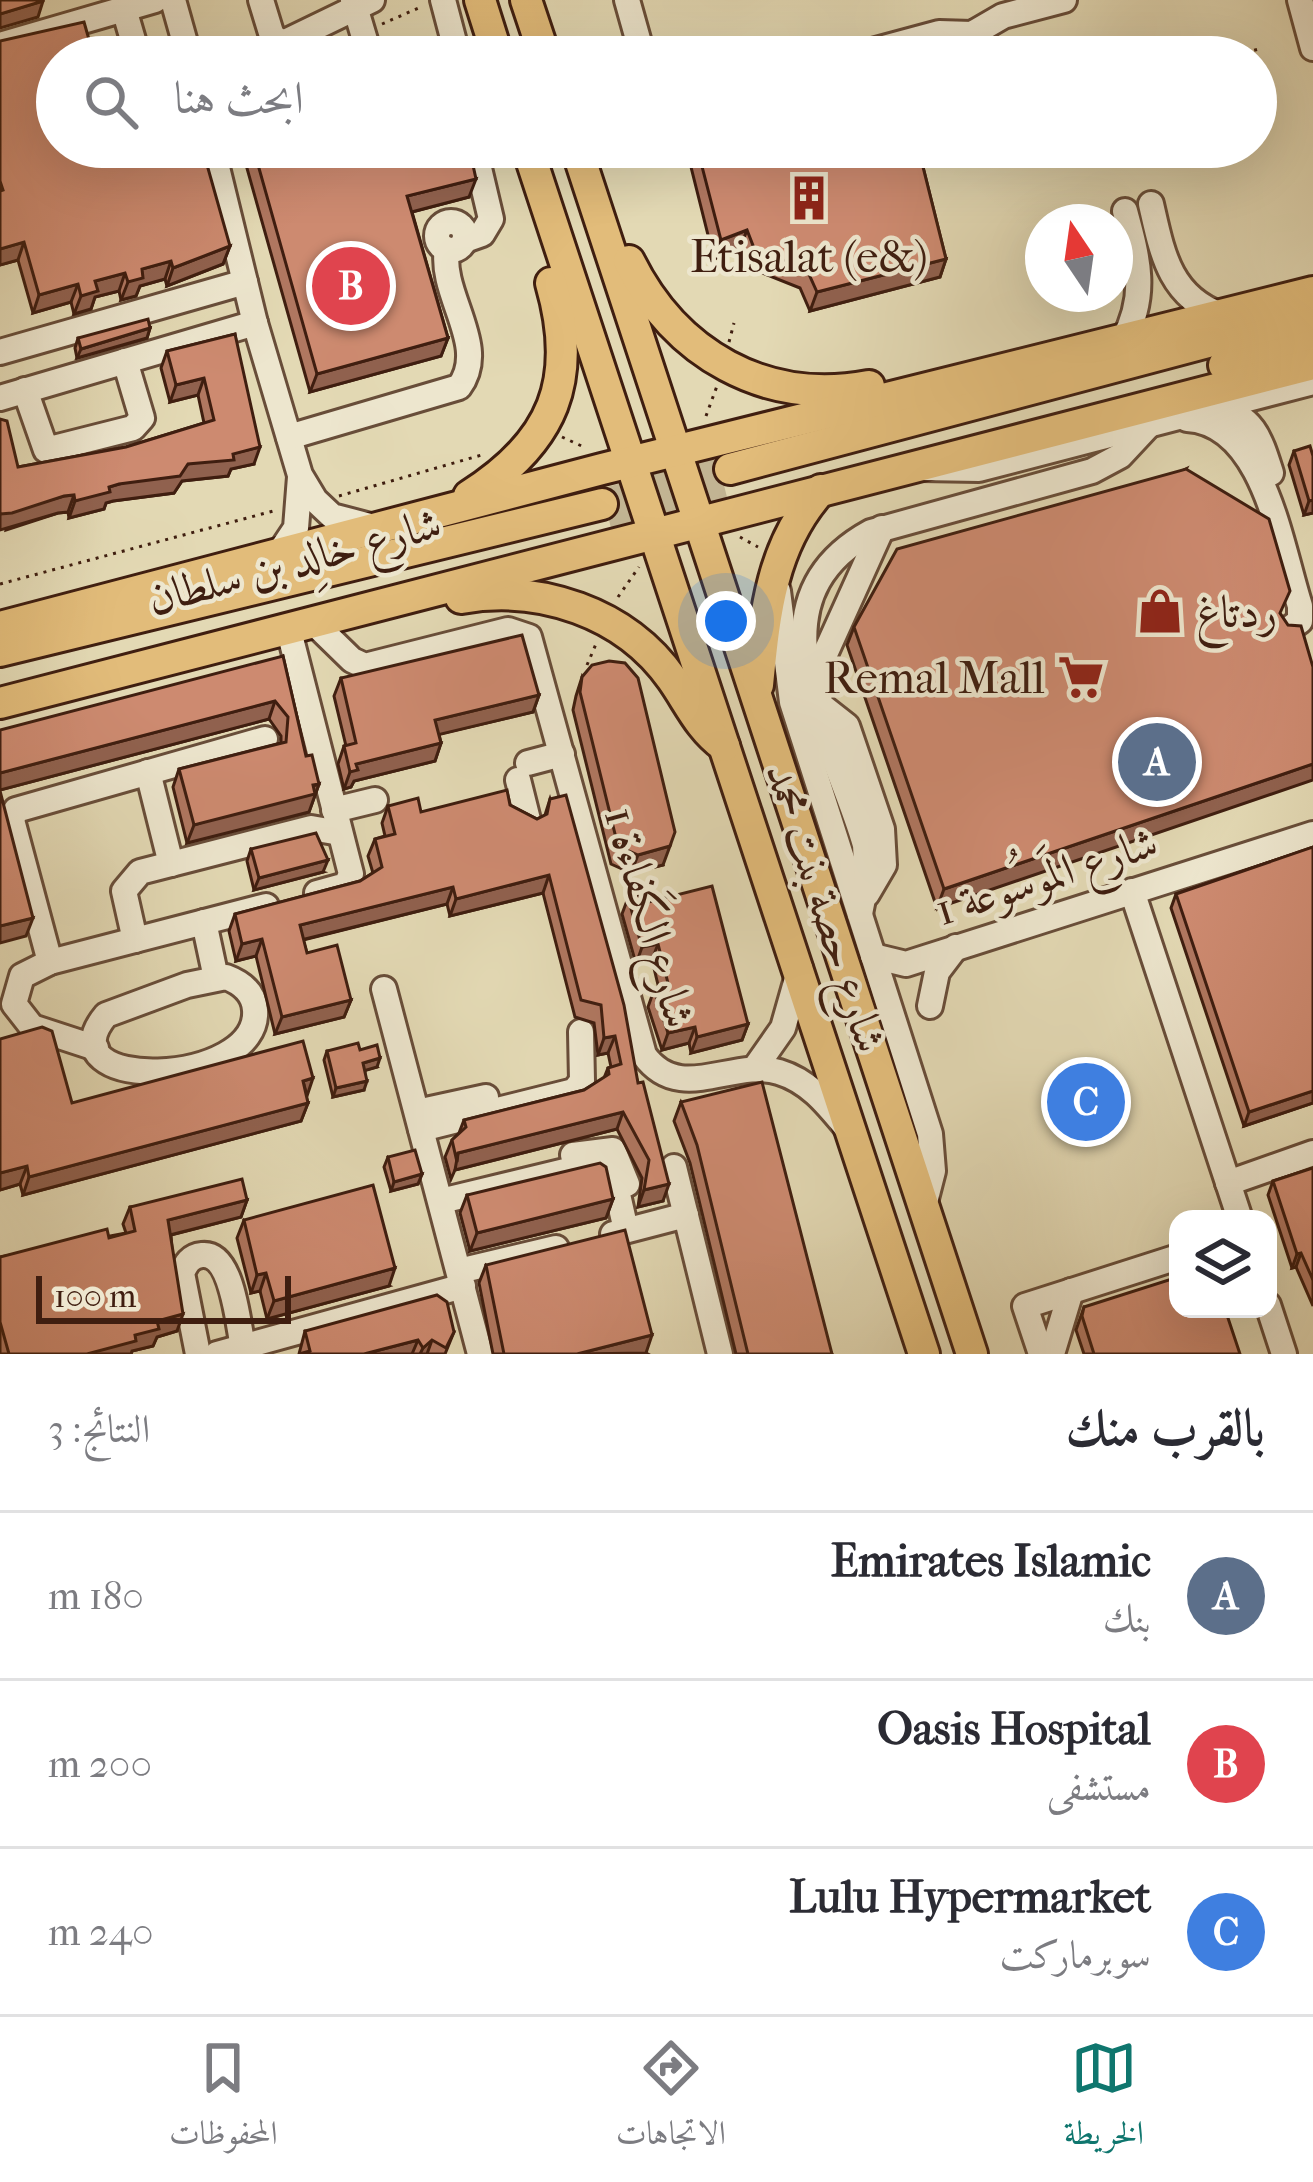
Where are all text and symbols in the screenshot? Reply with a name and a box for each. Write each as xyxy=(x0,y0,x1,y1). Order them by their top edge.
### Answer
search box xyxy=(36,36,1277,168)
icon: search xyxy=(78,69,144,135)
text: ابحث هنا xyxy=(174,72,304,125)
building icon: Etisalat (e&) xyxy=(784,173,834,223)
north arrow xyxy=(1025,204,1133,312)
place label: Etisalat (e&) xyxy=(690,231,928,284)
pin: B xyxy=(312,241,390,331)
street label: شارع خالِد بن سلطان xyxy=(142,497,450,637)
shop icon: ردتاغ xyxy=(1135,586,1185,636)
place label: ردتاغ xyxy=(1196,586,1277,649)
your location xyxy=(696,591,756,651)
place label: Remal Mall xyxy=(823,652,1045,705)
supermarket icon: Remal Mall xyxy=(1056,652,1106,702)
pin: A xyxy=(1118,717,1196,807)
street label: شارع حصة بنت محمد xyxy=(744,756,897,1062)
street label: شارع الكَفاءة 1 xyxy=(583,799,712,1037)
street label: شارع المَوسُوعة 1 xyxy=(925,805,1167,947)
pin: C xyxy=(1047,1057,1125,1147)
map controls xyxy=(1169,1210,1277,1318)
button: layers xyxy=(1169,1210,1277,1318)
scale bar xyxy=(36,1270,291,1323)
text: 100 m xyxy=(54,1277,137,1316)
text: بالقرب منك xyxy=(1066,1398,1265,1458)
text: النتائج: 3 xyxy=(48,1406,150,1452)
text: Emirates Islamic xyxy=(831,1535,1151,1588)
text: 180 m xyxy=(48,1573,144,1619)
text: A xyxy=(1213,1573,1239,1619)
text: بنك xyxy=(1103,1596,1151,1642)
text: Oasis Hospital xyxy=(877,1703,1151,1756)
text: 200 m xyxy=(48,1741,152,1787)
text: B xyxy=(1213,1741,1239,1787)
text: مستشفى xyxy=(1047,1764,1151,1810)
text: Lulu Hypermarket xyxy=(789,1871,1151,1924)
text: 240 m xyxy=(48,1909,153,1955)
text: C xyxy=(1213,1909,1239,1955)
text: سوبرماركت xyxy=(1000,1932,1151,1978)
tab: المحفوظات xyxy=(169,2035,278,2165)
tab: الاتجاهات xyxy=(616,2035,726,2165)
tab: الخريطة xyxy=(1064,2035,1144,2165)

